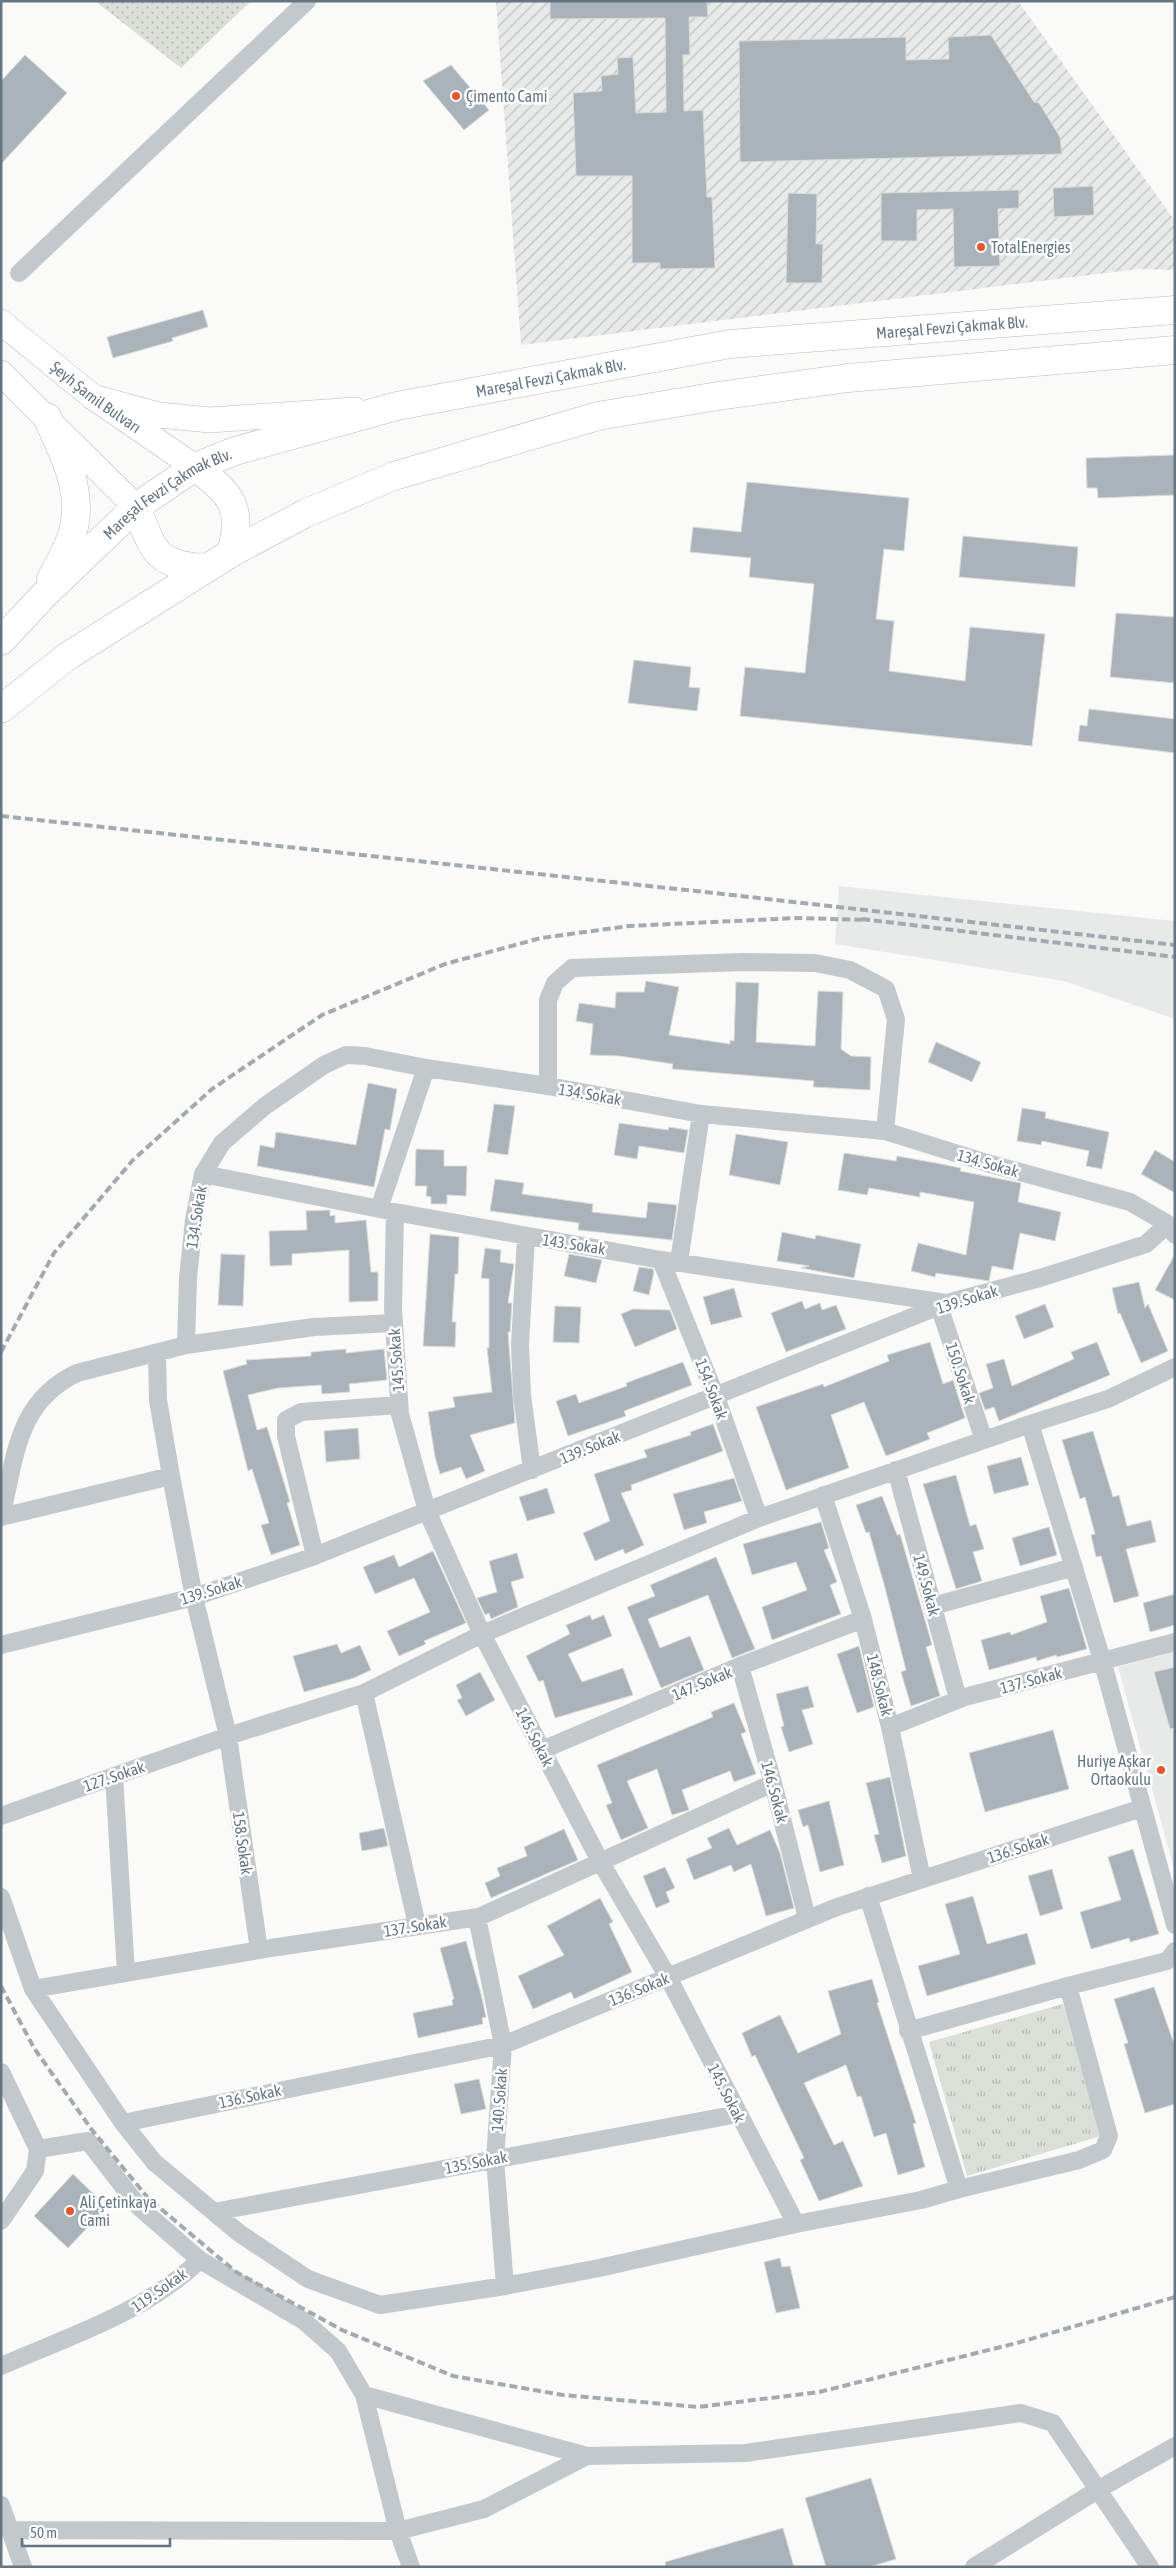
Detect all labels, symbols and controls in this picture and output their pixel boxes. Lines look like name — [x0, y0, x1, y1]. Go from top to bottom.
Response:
place label: Çimento Cami — [466, 87, 547, 106]
marker: Çimento Cami — [450, 90, 462, 102]
place label: TotalEnergies — [991, 238, 1071, 257]
marker: TotalEnergies — [975, 241, 987, 253]
street label: Mareşal Fevzi Çakmak Blv. — [875, 312, 1028, 342]
street label: Mareşal Fevzi Çakmak Blv. — [474, 355, 627, 400]
street label: Şeyh Şamil Bulvarı — [47, 357, 145, 436]
street label: Mareşal Fevzi Çakmak Blv. — [99, 444, 234, 543]
street label: 134. Sokak — [557, 1080, 623, 1108]
street label: 134. Sokak — [955, 1146, 1021, 1180]
street label: 134. Sokak — [182, 1184, 210, 1250]
street label: 143. Sokak — [541, 1230, 607, 1258]
street label: 139. Sokak — [934, 1281, 1000, 1317]
street label: 145. Sokak — [385, 1328, 407, 1392]
street label: 150. Sokak — [943, 1340, 979, 1406]
street label: 154. Sokak — [692, 1356, 732, 1422]
street label: 139. Sokak — [557, 1427, 623, 1467]
street label: 149. Sokak — [910, 1552, 944, 1618]
street label: 139. Sokak — [178, 1572, 244, 1608]
street label: 148. Sokak — [864, 1652, 896, 1718]
street label: 147. Sokak — [669, 1662, 735, 1704]
street label: 137. Sokak — [998, 1663, 1064, 1697]
street label: 145. Sokak — [513, 1705, 557, 1769]
place label: Huriye Aşkar Ortaokulu — [1077, 1752, 1151, 1788]
street label: 127. Sokak — [81, 1757, 147, 1795]
street label: 146. Sokak — [758, 1759, 792, 1825]
marker: Huriye Aşkar Ortaokulu — [1155, 1764, 1167, 1776]
street label: 158. Sokak — [230, 1810, 256, 1876]
street label: 136. Sokak — [985, 1830, 1051, 1866]
street label: 137. Sokak — [382, 1912, 448, 1940]
street label: 136. Sokak — [606, 1969, 672, 2009]
street label: 145. Sokak — [705, 2061, 749, 2125]
street label: 140. Sokak — [488, 2068, 510, 2132]
street label: 136. Sokak — [217, 2081, 283, 2111]
street label: 135. Sokak — [443, 2147, 509, 2177]
place label: Ali Çetinkaya Cami — [80, 2193, 157, 2229]
marker: Ali Çetinkaya Cami — [64, 2205, 76, 2217]
street label: 119. Sokak — [128, 2264, 190, 2316]
scale bar — [22, 2516, 170, 2548]
text: 50 m — [30, 2524, 57, 2541]

